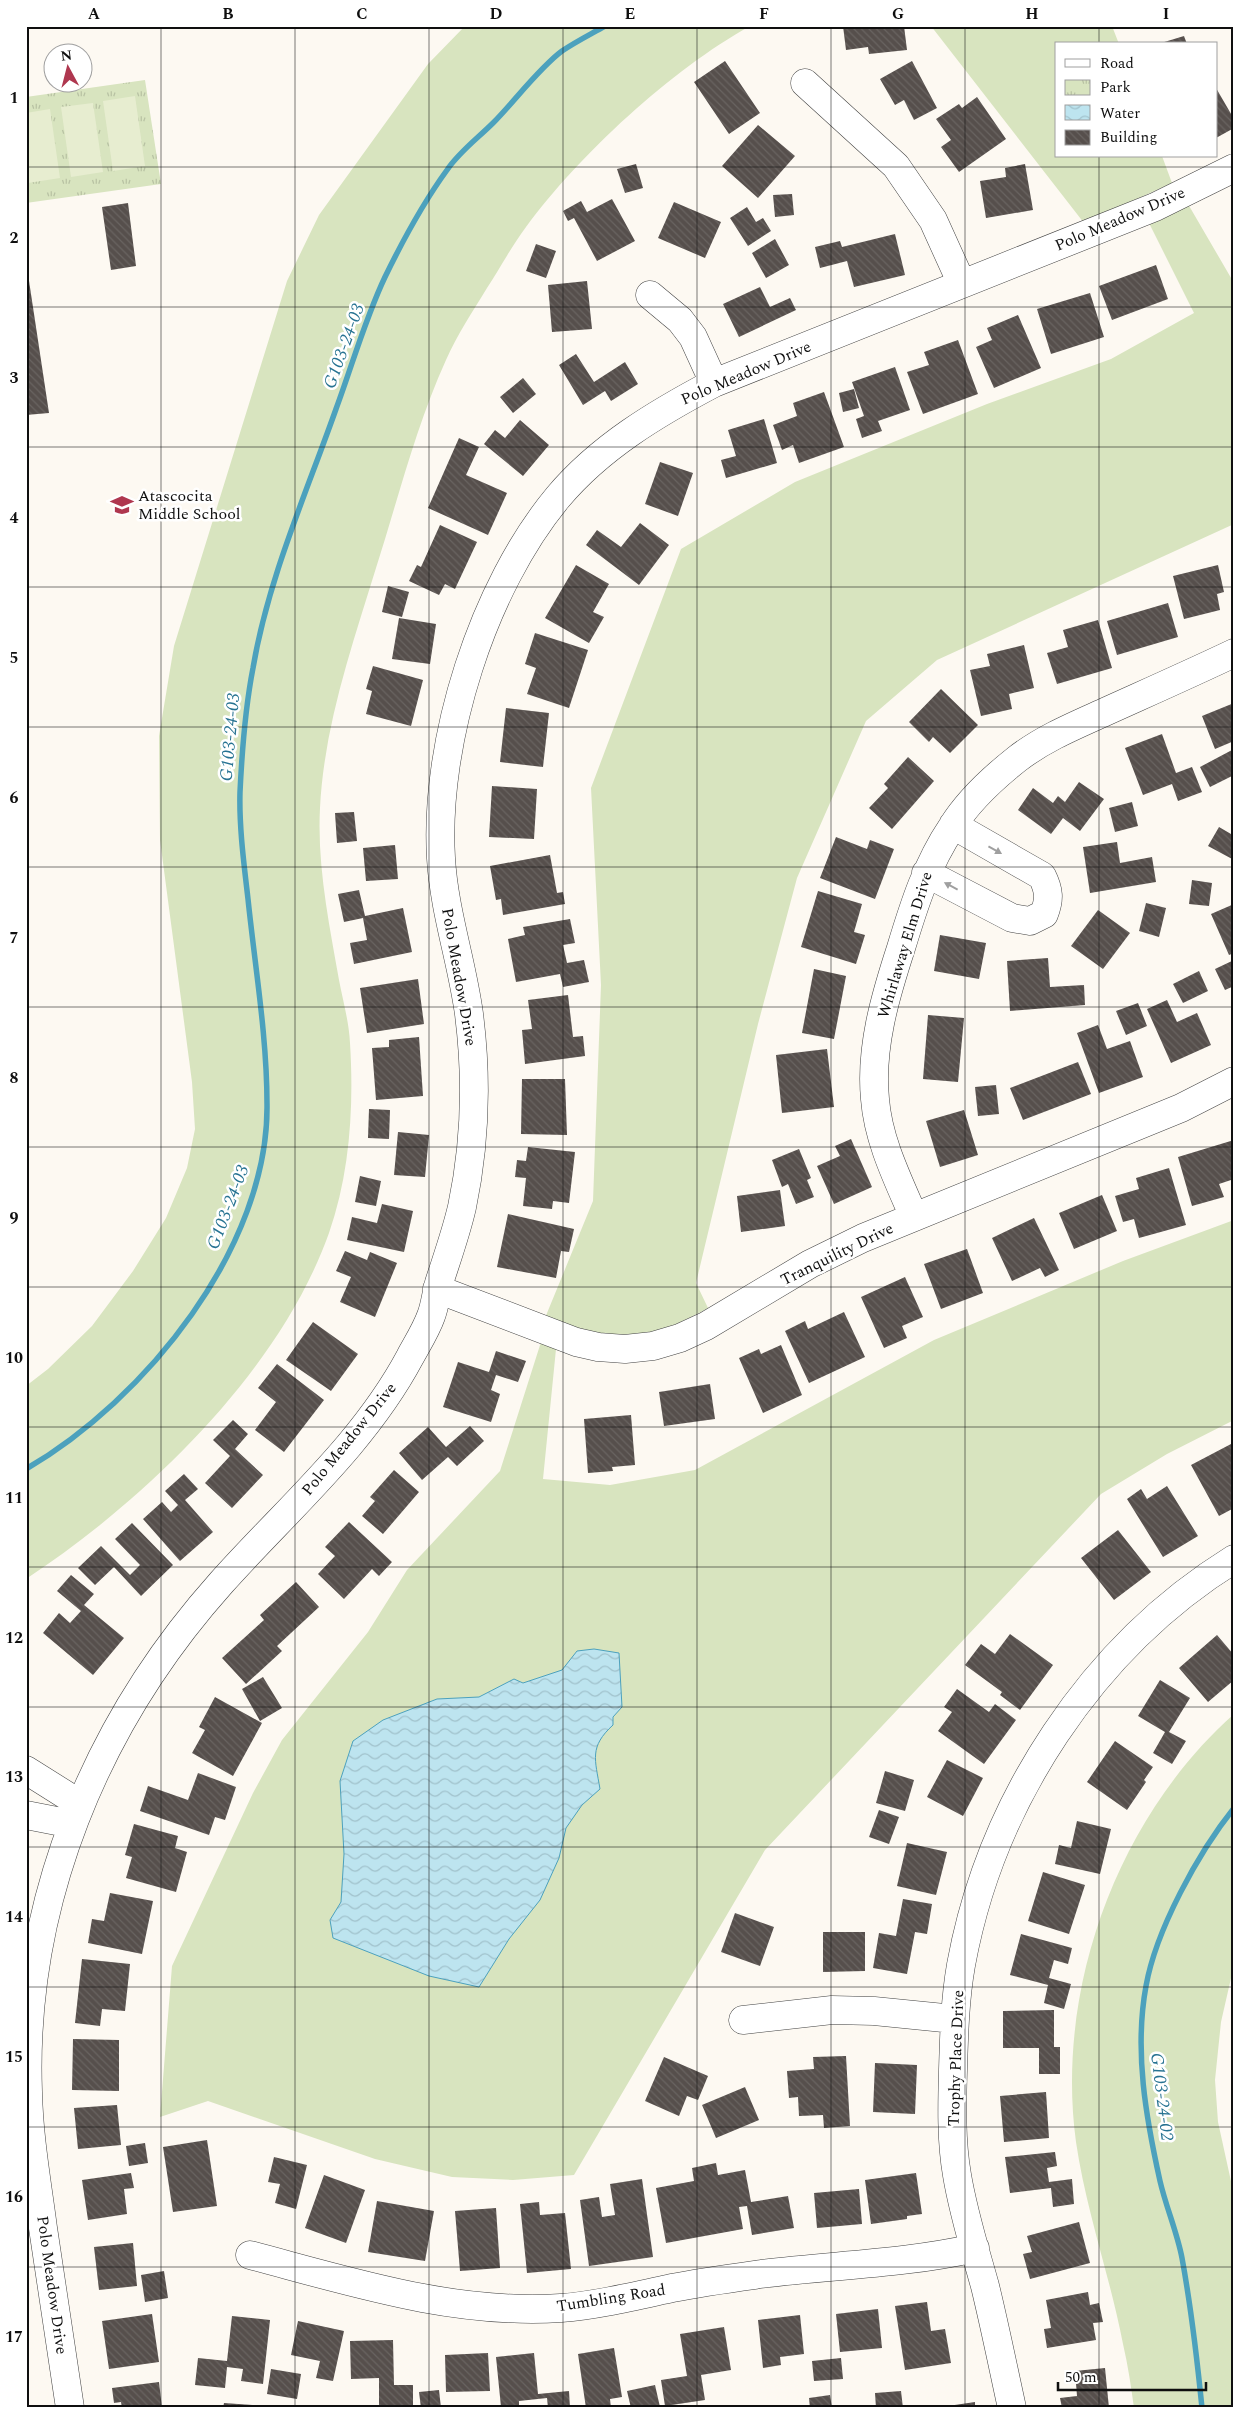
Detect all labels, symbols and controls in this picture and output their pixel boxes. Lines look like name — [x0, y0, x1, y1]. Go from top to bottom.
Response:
text: A — [88, 2, 101, 26]
text: B — [222, 2, 234, 26]
text: C — [356, 2, 368, 26]
text: D — [490, 2, 503, 26]
text: E — [625, 2, 635, 26]
text: F — [759, 2, 769, 26]
text: G — [892, 2, 904, 26]
text: H — [1025, 2, 1039, 26]
text: I — [1163, 2, 1169, 26]
north arrow — [42, 42, 92, 92]
legend — [1055, 42, 1218, 158]
text: N — [60, 44, 73, 67]
text: Road — [1100, 52, 1134, 75]
text: Park — [1100, 76, 1131, 99]
text: 1 — [10, 86, 18, 110]
text: Water — [1100, 102, 1140, 125]
text: Building — [1100, 126, 1157, 149]
street label: Polo Meadow Drive — [1051, 181, 1189, 257]
text: 2 — [10, 226, 19, 250]
water label: G103-24-03 — [316, 300, 372, 392]
street label: Polo Meadow Drive — [677, 335, 815, 411]
text: 3 — [10, 366, 19, 390]
place label: Atascocita Middle School — [138, 484, 241, 526]
school or university icon: Atascocita Middle School — [109, 492, 135, 518]
text: 4 — [10, 506, 19, 530]
text: 5 — [10, 646, 18, 670]
water label: G103-24-03 — [213, 692, 247, 782]
text: 6 — [10, 786, 19, 810]
one-way arrow — [987, 846, 1002, 854]
street label: Whirlaway Elm Drive — [871, 869, 939, 1021]
one-way arrow — [943, 882, 958, 890]
street label: Polo Meadow Drive — [435, 906, 483, 1048]
text: 7 — [10, 926, 19, 950]
text: 8 — [10, 1066, 19, 1090]
water label: G103-24-03 — [199, 1161, 257, 1253]
text: 9 — [10, 1206, 19, 1230]
street label: Tranquility Drive — [776, 1216, 898, 1292]
text: 10 — [5, 1346, 23, 1370]
street label: Polo Meadow Drive — [296, 1377, 402, 1501]
text: 11 — [5, 1486, 23, 1510]
text: 12 — [5, 1626, 23, 1650]
text: 13 — [5, 1765, 23, 1789]
text: 14 — [5, 1905, 23, 1929]
street label: Trophy Place Drive — [942, 1989, 970, 2127]
text: 15 — [5, 2045, 23, 2069]
water label: G103-24-02 — [1143, 2051, 1181, 2143]
text: 16 — [5, 2185, 23, 2209]
street label: Polo Meadow Drive — [30, 2214, 74, 2356]
street label: Tumbling Road — [555, 2278, 667, 2318]
text: 17 — [5, 2325, 23, 2349]
scale bar — [1058, 2359, 1205, 2391]
text: 50 m — [1065, 2366, 1097, 2389]

